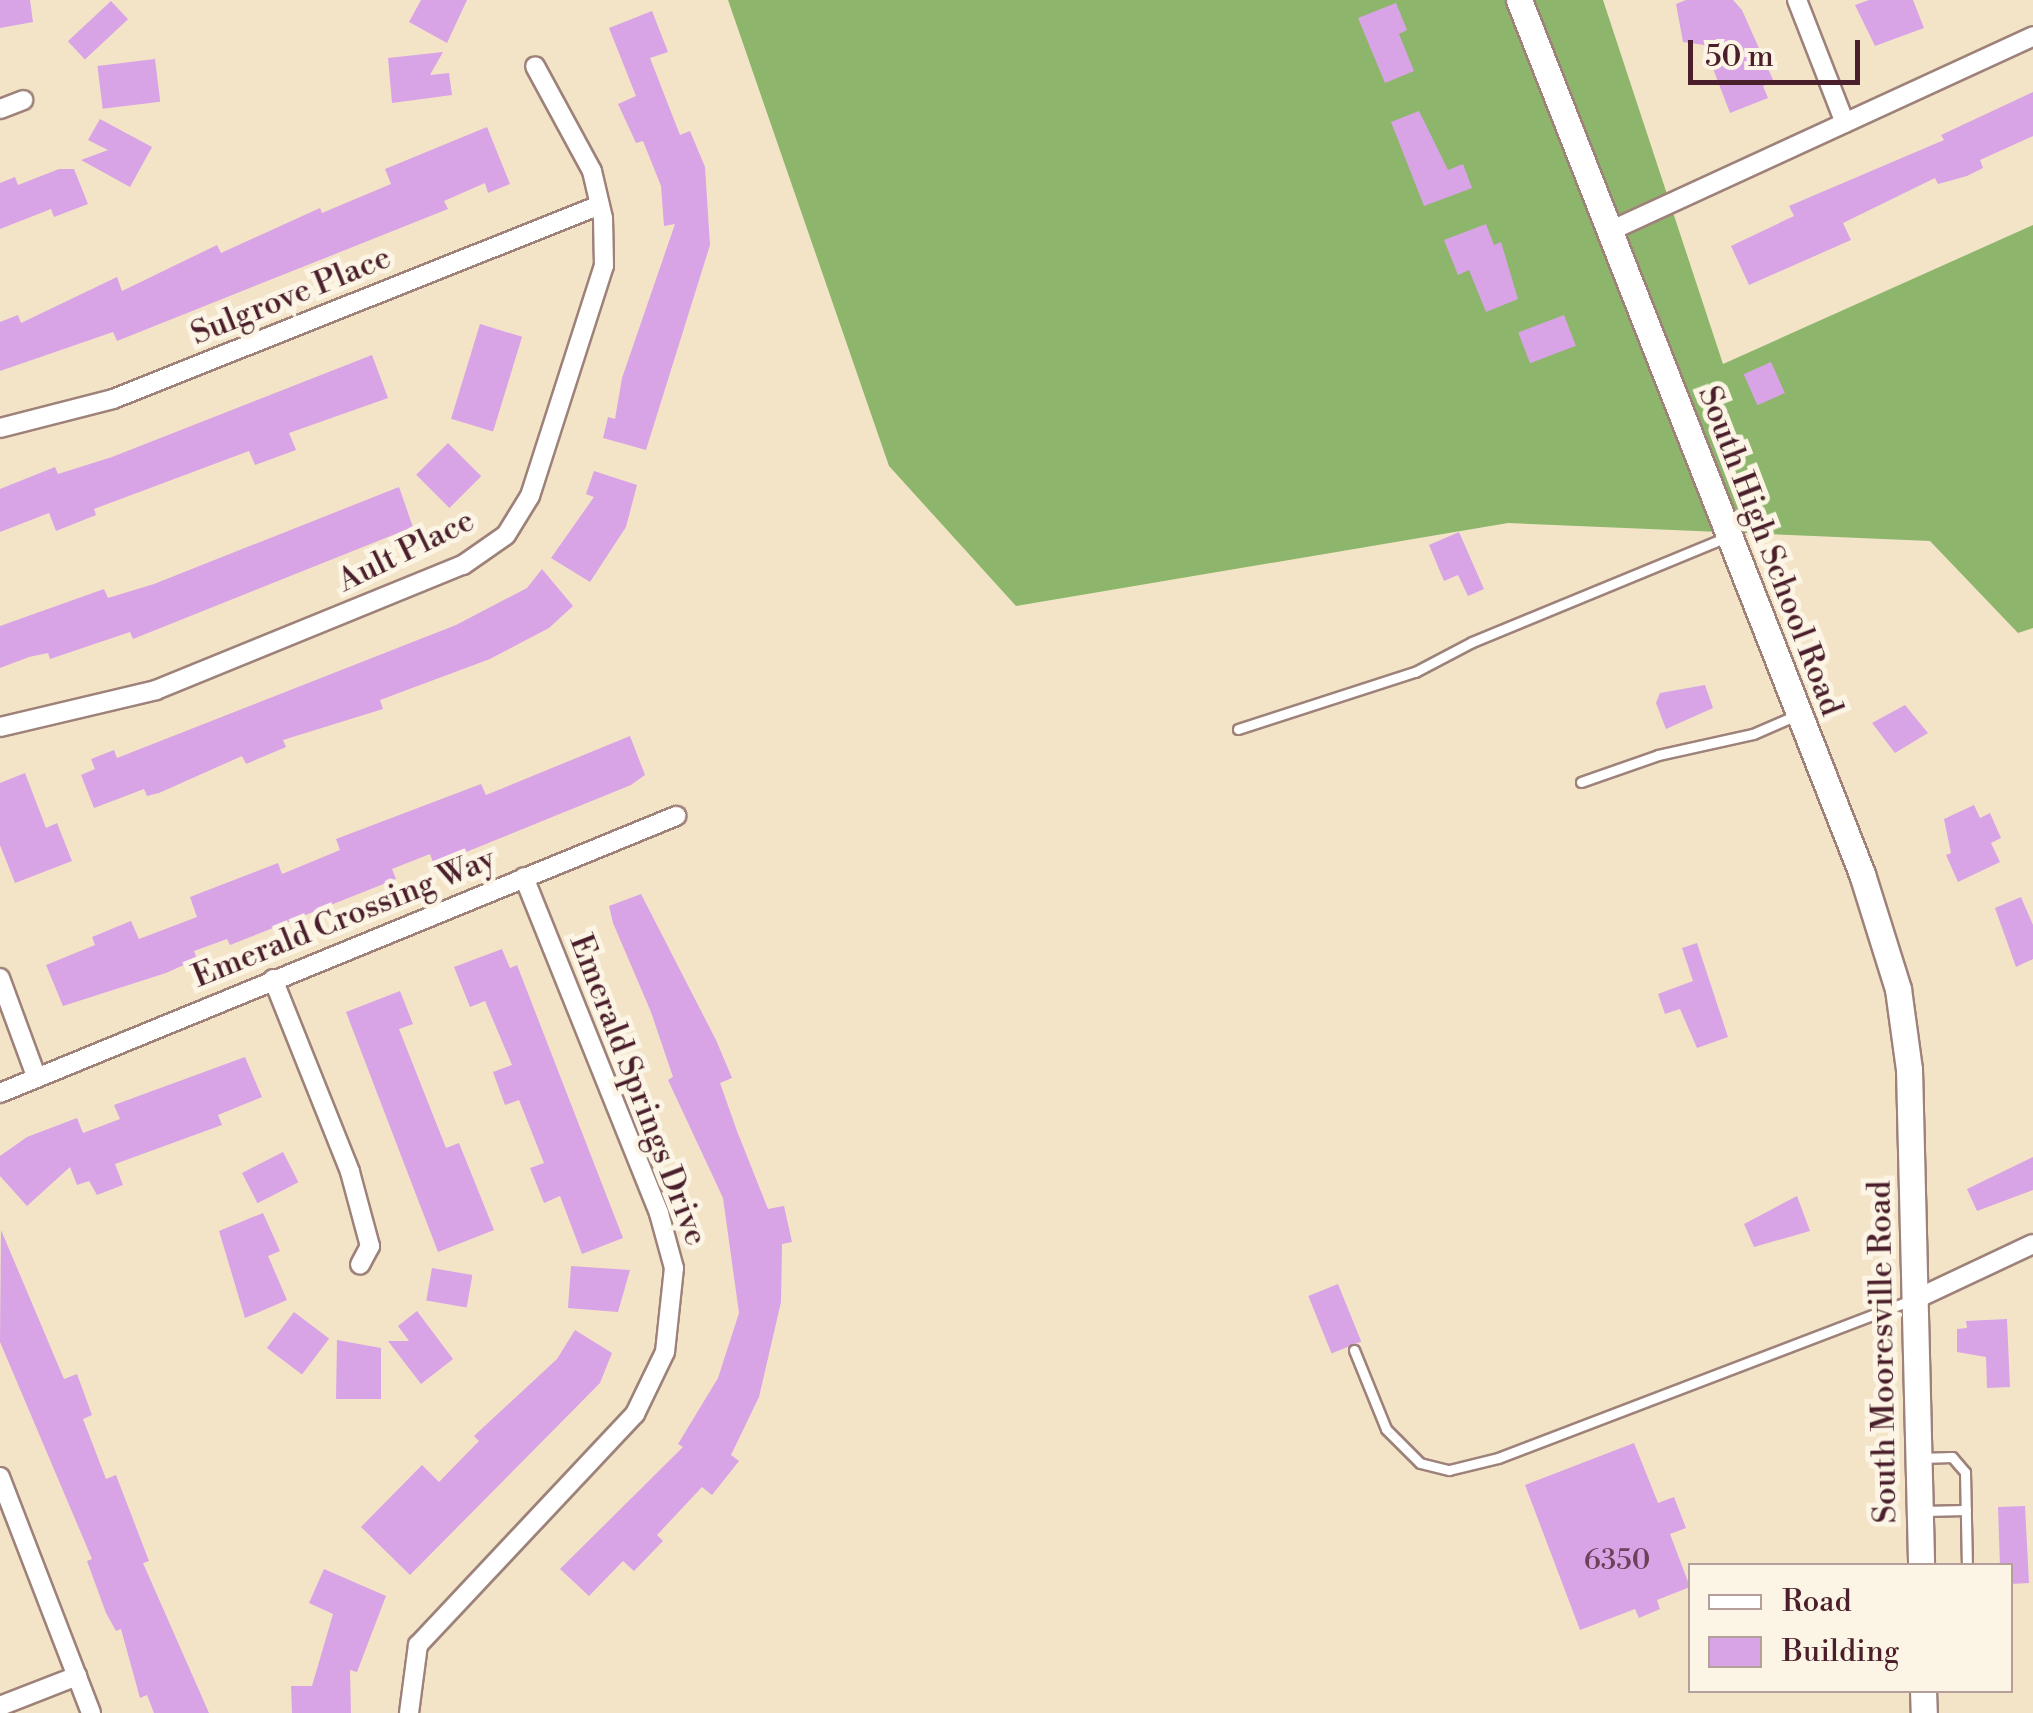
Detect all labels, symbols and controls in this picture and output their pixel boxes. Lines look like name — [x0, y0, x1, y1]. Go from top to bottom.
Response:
scale bar — [1693, 20, 1866, 82]
text: 50 m — [1705, 38, 1774, 76]
street label: Sulgrove Place — [185, 238, 397, 354]
street label: South High School Road — [1689, 381, 1851, 721]
street label: Ault Place — [331, 501, 481, 601]
street label: Emerald Crossing Way — [187, 840, 501, 996]
street label: Emerald Springs Drive — [561, 929, 715, 1251]
street label: South Mooresville Road — [1861, 1180, 1905, 1524]
house number: 6350 — [1584, 1544, 1650, 1578]
legend — [1688, 1563, 2013, 1693]
text: Road — [1782, 1583, 1852, 1621]
text: Building — [1782, 1633, 1899, 1671]

